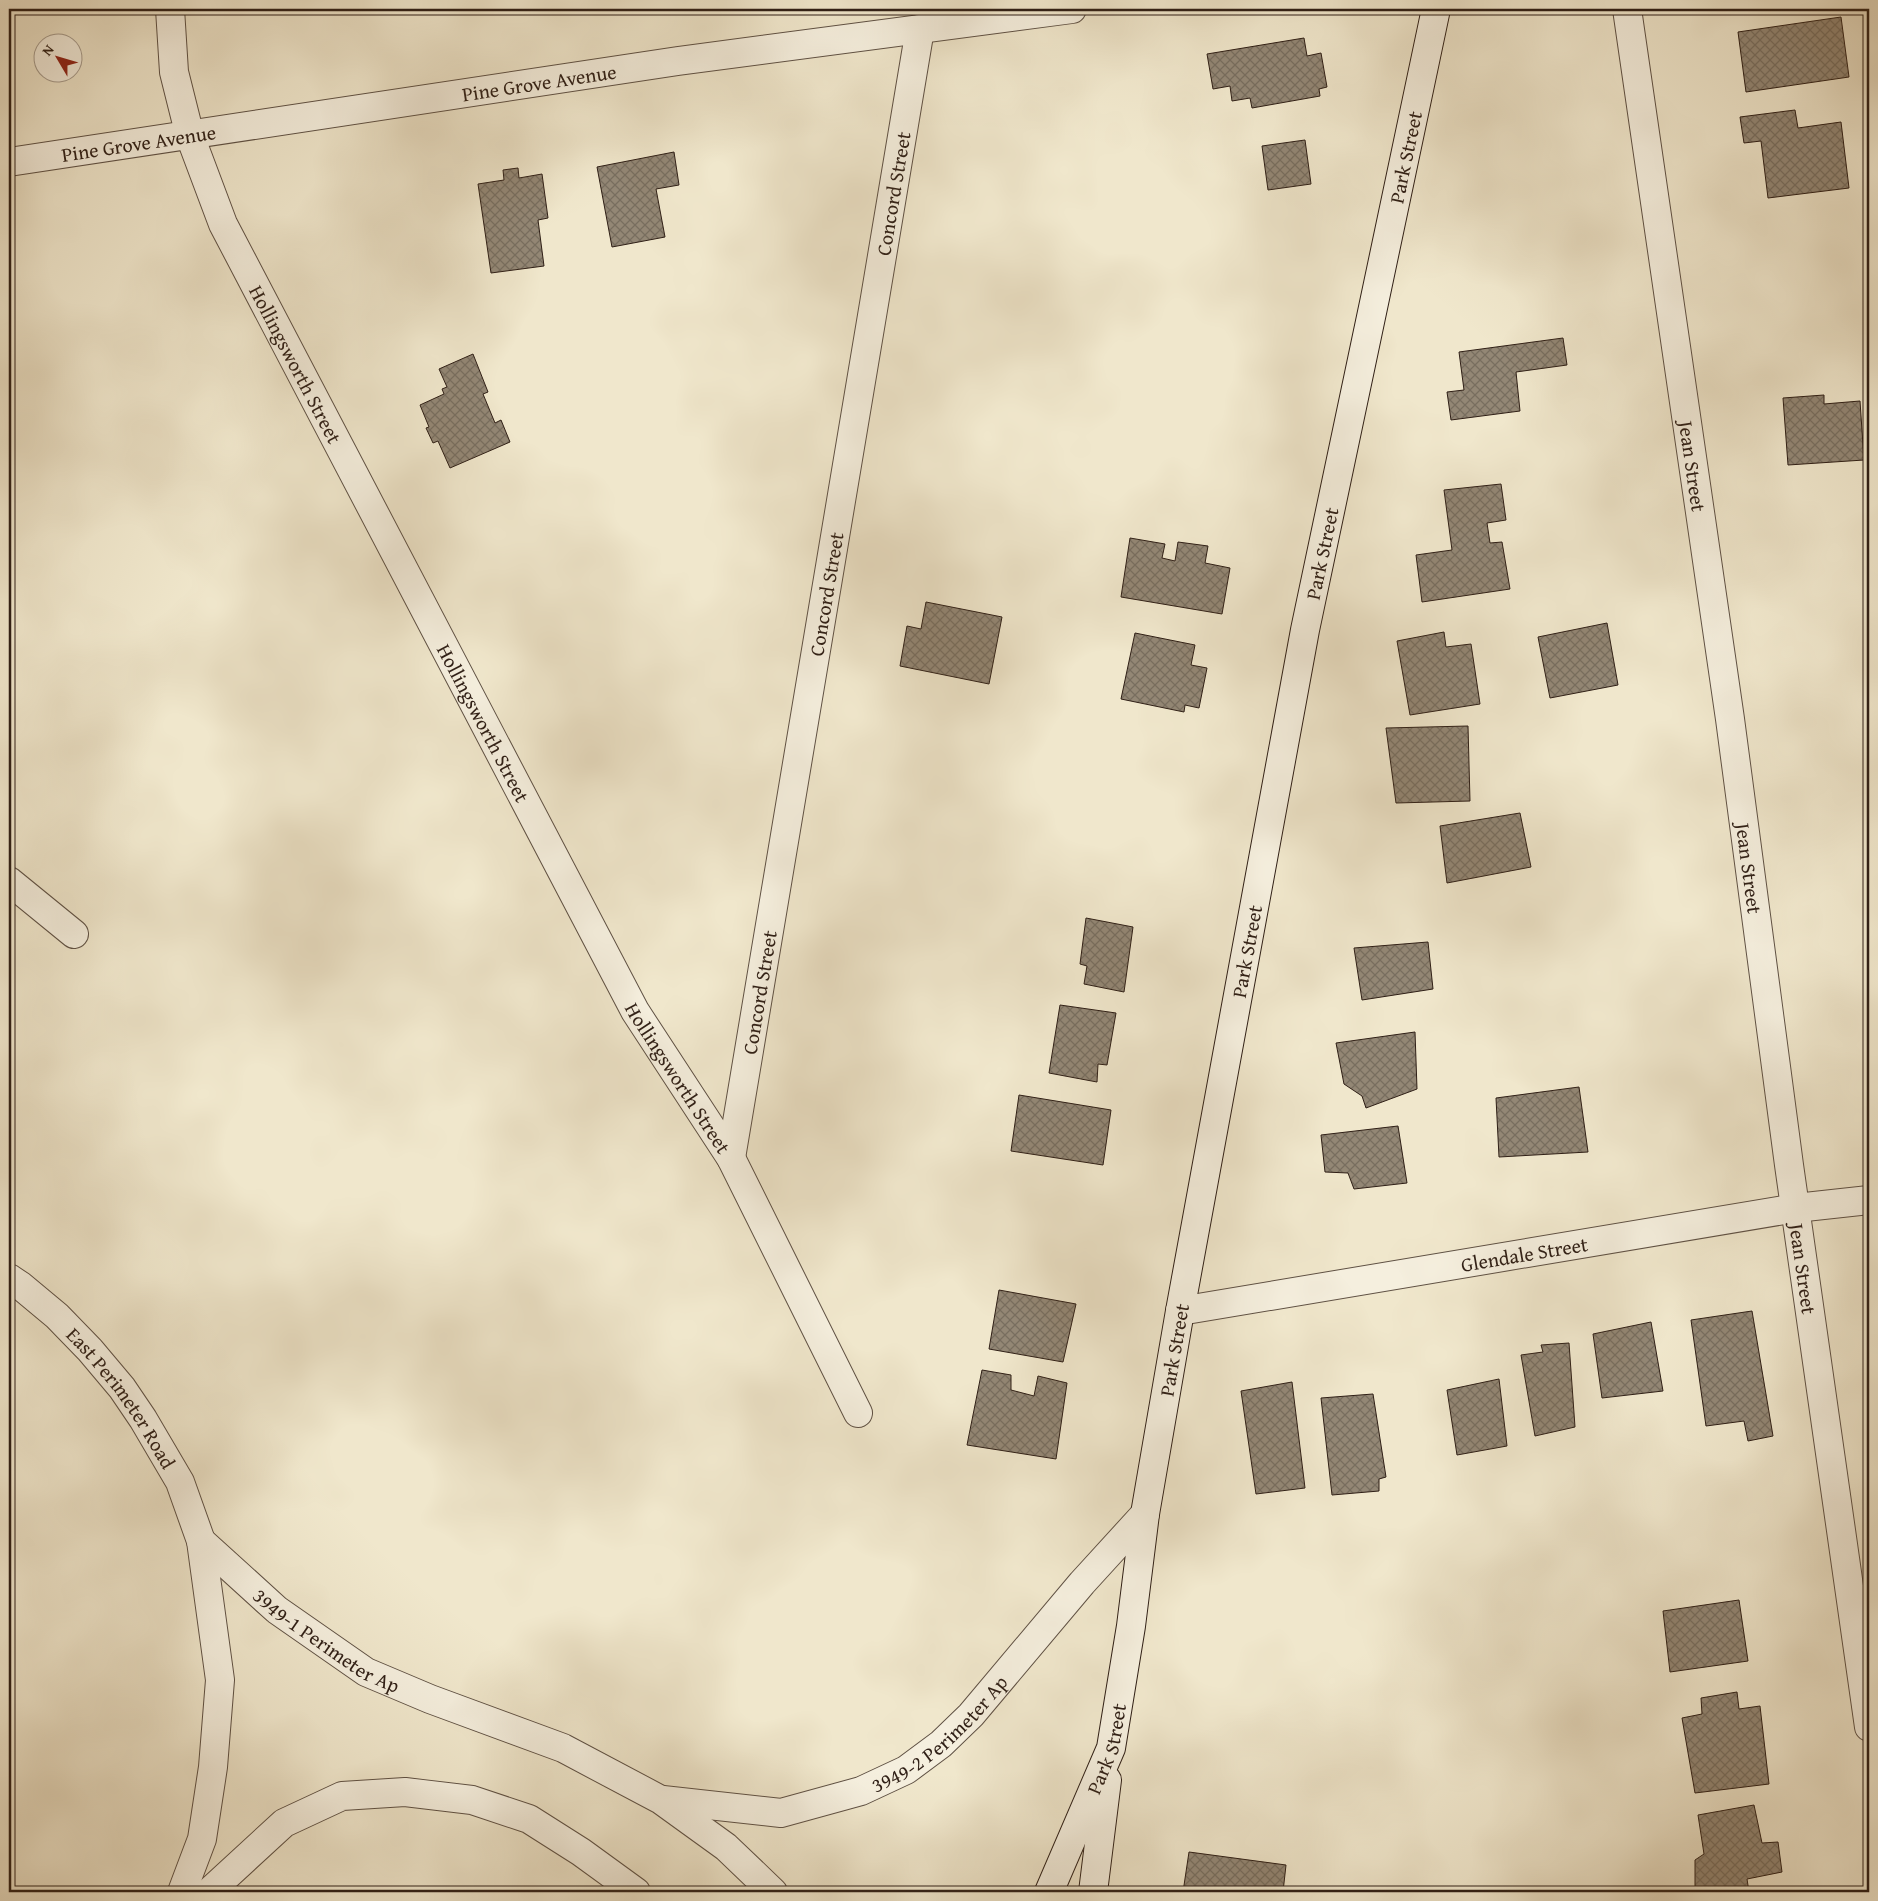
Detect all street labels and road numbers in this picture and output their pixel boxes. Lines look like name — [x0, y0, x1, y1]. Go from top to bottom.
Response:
street label: Pine Grove Avenue — [460, 56, 618, 108]
street label: Park Street — [1381, 108, 1429, 206]
street label: Pine Grove Avenue — [59, 116, 218, 168]
street label: Concord Street — [868, 129, 917, 258]
street label: Hollingsworth Street — [243, 280, 350, 448]
street label: Jean Street — [1672, 416, 1714, 514]
street label: Park Street — [1297, 505, 1345, 602]
street label: Concord Street — [801, 530, 850, 658]
street label: Hollingsworth Street — [431, 638, 538, 807]
street label: Jean Street — [1729, 818, 1770, 915]
street label: Park Street — [1223, 903, 1269, 1000]
street label: Concord Street — [734, 928, 783, 1056]
street label: Hollingsworth Street — [618, 997, 739, 1159]
street label: Jean Street — [1783, 1218, 1825, 1316]
street label: Glendale Street — [1459, 1229, 1590, 1278]
street label: Park Street — [1151, 1301, 1196, 1398]
street label: East Perimeter Road — [60, 1320, 184, 1474]
street label: 3949-1 Perimeter Ap — [247, 1581, 405, 1699]
street label: 3949-2 Perimeter Ap — [866, 1668, 1014, 1799]
street label: Park Street — [1078, 1701, 1133, 1798]

